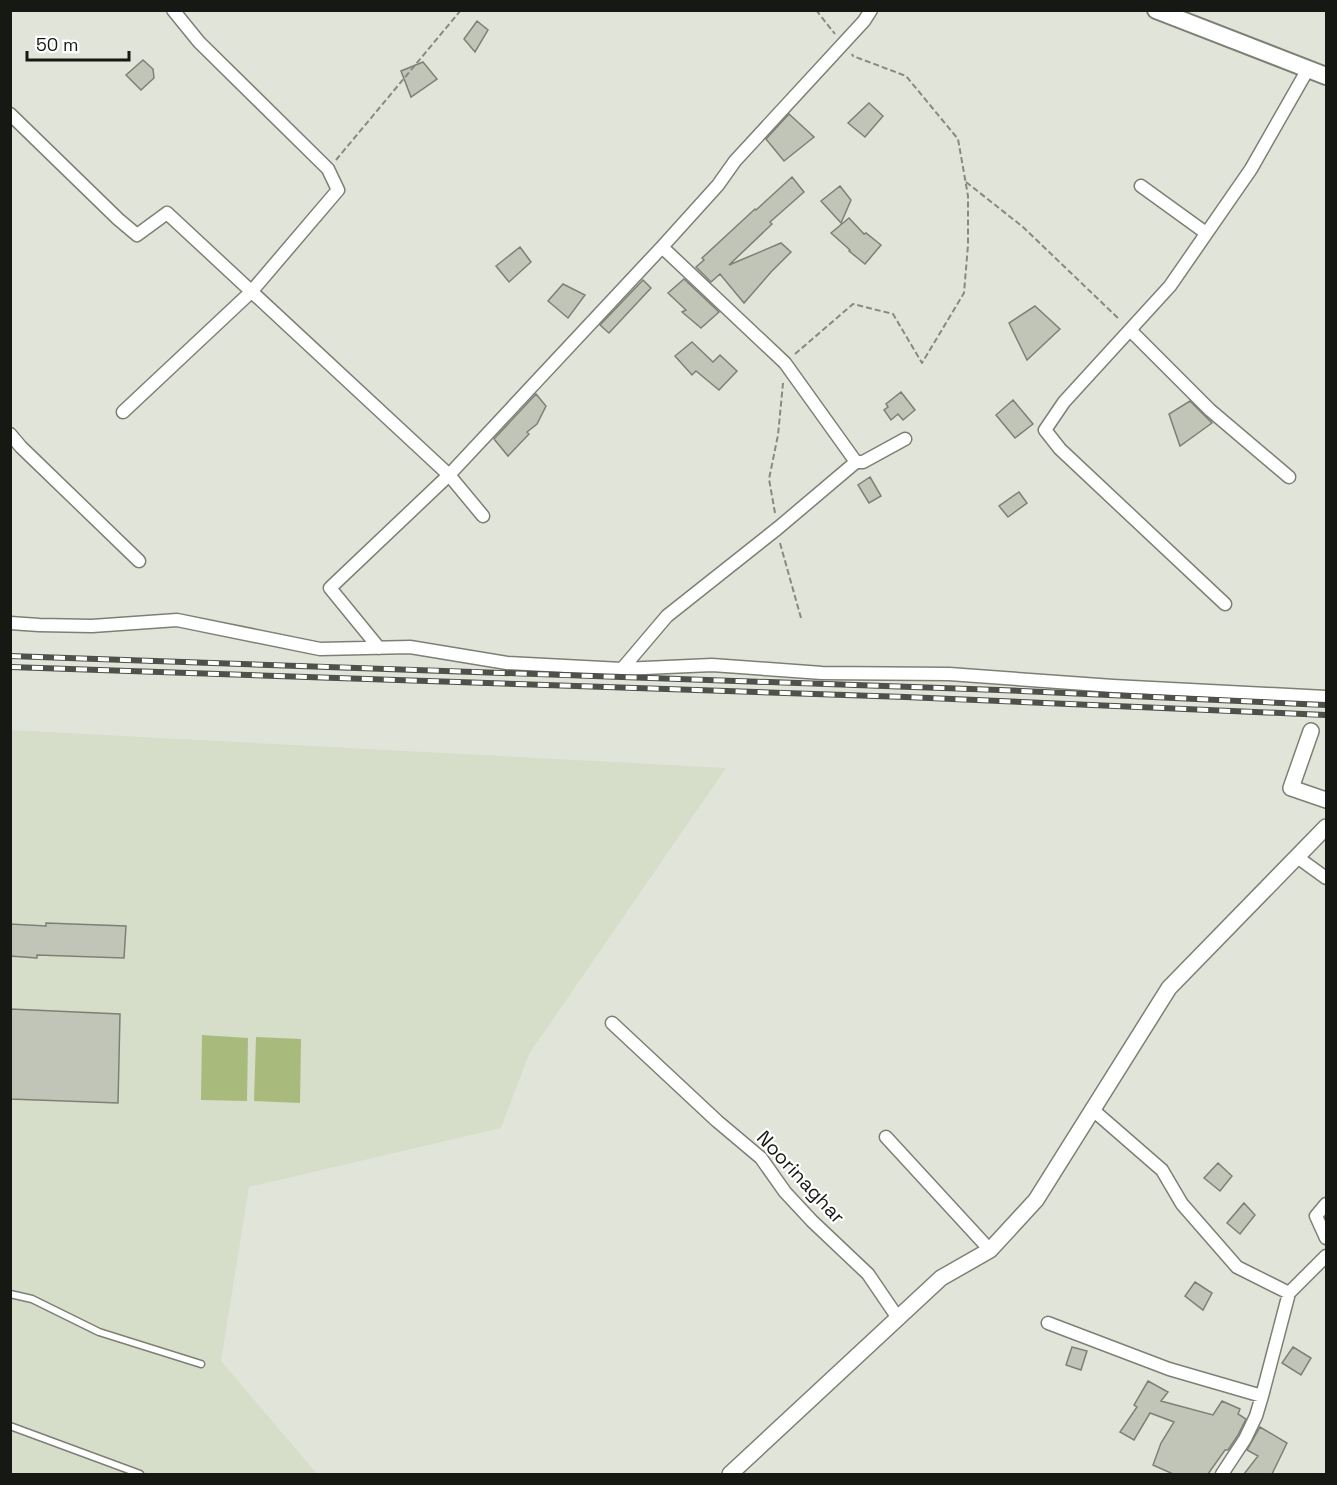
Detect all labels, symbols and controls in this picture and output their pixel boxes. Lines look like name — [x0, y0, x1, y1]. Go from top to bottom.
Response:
scale bar — [27, 24, 129, 62]
text: 50 m — [36, 33, 78, 56]
street label: Noorinaghar — [751, 1125, 851, 1229]

